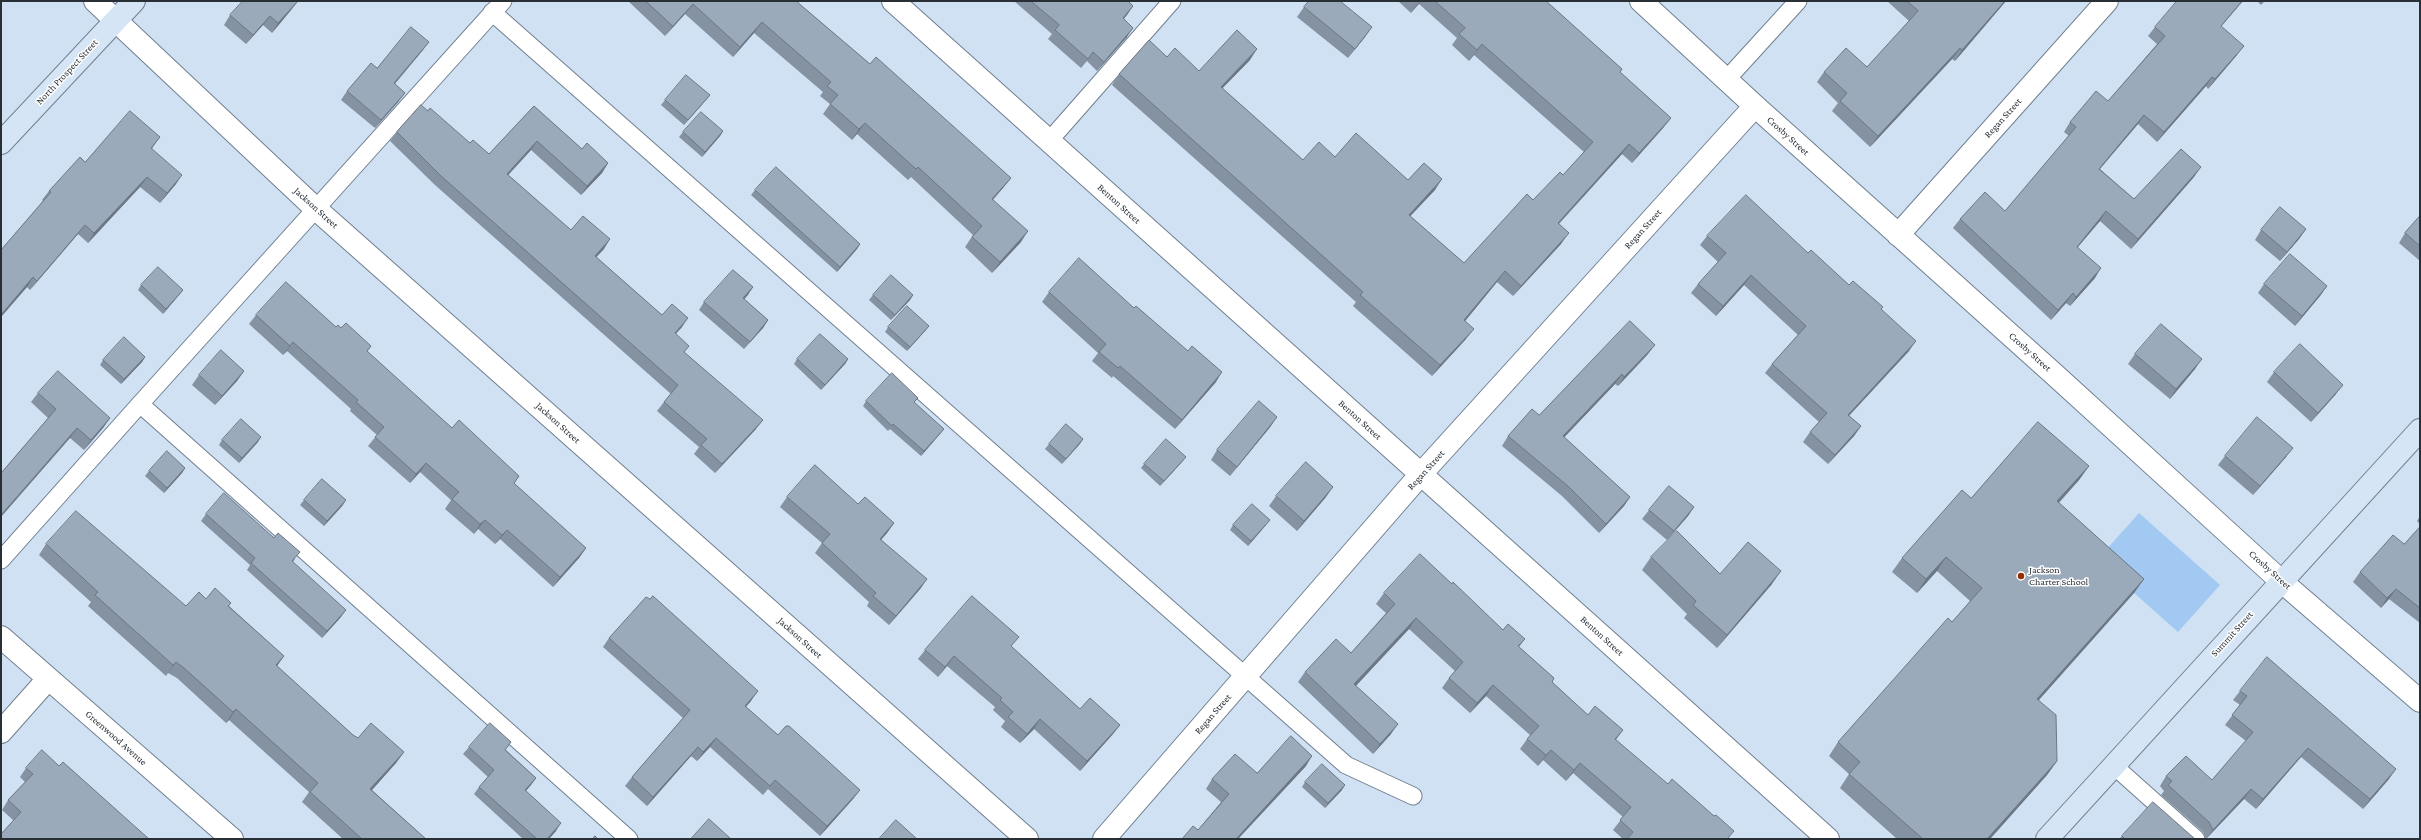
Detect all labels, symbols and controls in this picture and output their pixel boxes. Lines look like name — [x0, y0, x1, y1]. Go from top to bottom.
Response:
street label: North Prospect Street — [34, 37, 100, 107]
street label: Regan Street — [1982, 95, 2024, 141]
street label: Crosby Street — [1764, 114, 1812, 158]
street label: Benton Street — [1095, 181, 1143, 227]
street label: Jackson Street — [291, 185, 341, 231]
street label: Regan Street — [1622, 206, 1664, 252]
street label: Crosby Street — [2006, 330, 2054, 374]
street label: Benton Street — [1336, 397, 1384, 443]
street label: Jackson Street — [533, 400, 583, 446]
street label: Regan Street — [1405, 447, 1447, 493]
street label: Crosby Street — [2246, 548, 2294, 592]
place label: Jackson Charter School — [2029, 564, 2088, 588]
marker: Jackson Charter School — [2016, 571, 2026, 581]
street label: Summit Street — [2208, 609, 2256, 659]
street label: Benton Street — [1578, 613, 1626, 659]
street label: Jackson Street — [775, 615, 825, 661]
street label: Regan Street — [1192, 691, 1234, 737]
street label: Greenwood Avenue — [83, 708, 149, 768]

